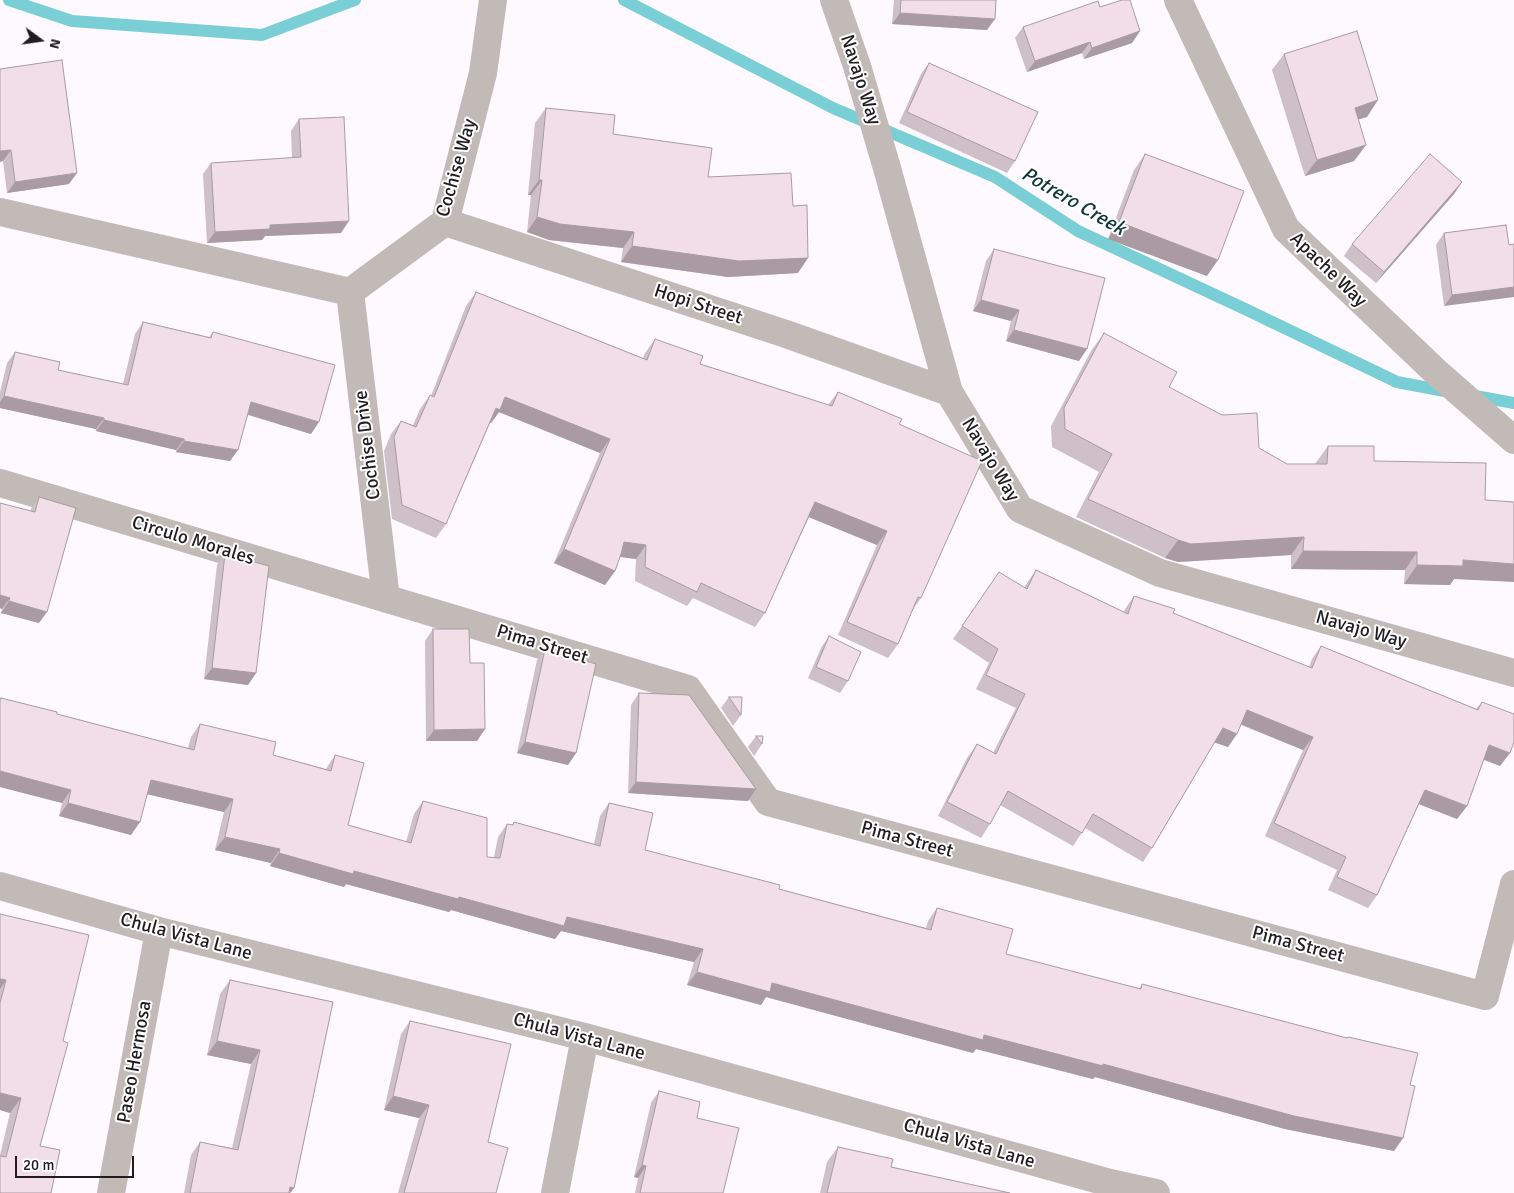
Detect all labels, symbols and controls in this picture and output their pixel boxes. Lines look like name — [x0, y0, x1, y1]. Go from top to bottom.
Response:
north arrow — [15, 15, 65, 65]
street label: Navajo Way — [835, 32, 885, 128]
text: N — [46, 37, 64, 51]
street label: Cochise Way — [432, 116, 482, 220]
water label: Potrero Creek — [1017, 163, 1129, 241]
street label: Apache Way — [1285, 228, 1371, 312]
street label: Hopi Street — [651, 280, 745, 330]
street label: Cochise Drive — [350, 389, 386, 501]
street label: Navajo Way — [956, 414, 1024, 506]
street label: Circulo Morales — [129, 512, 257, 570]
street label: Navajo Way — [1313, 606, 1409, 654]
street label: Pima Street — [494, 620, 590, 670]
street label: Pima Street — [858, 817, 956, 863]
street label: Chula Vista Lane — [118, 908, 254, 966]
street label: Pima Street — [1249, 922, 1347, 968]
street label: Paseo Hermosa — [113, 999, 157, 1125]
street label: Chula Vista Lane — [511, 1008, 647, 1066]
street label: Chula Vista Lane — [901, 1114, 1037, 1174]
scale bar — [18, 1146, 136, 1178]
text: 20 m — [23, 1156, 54, 1174]

